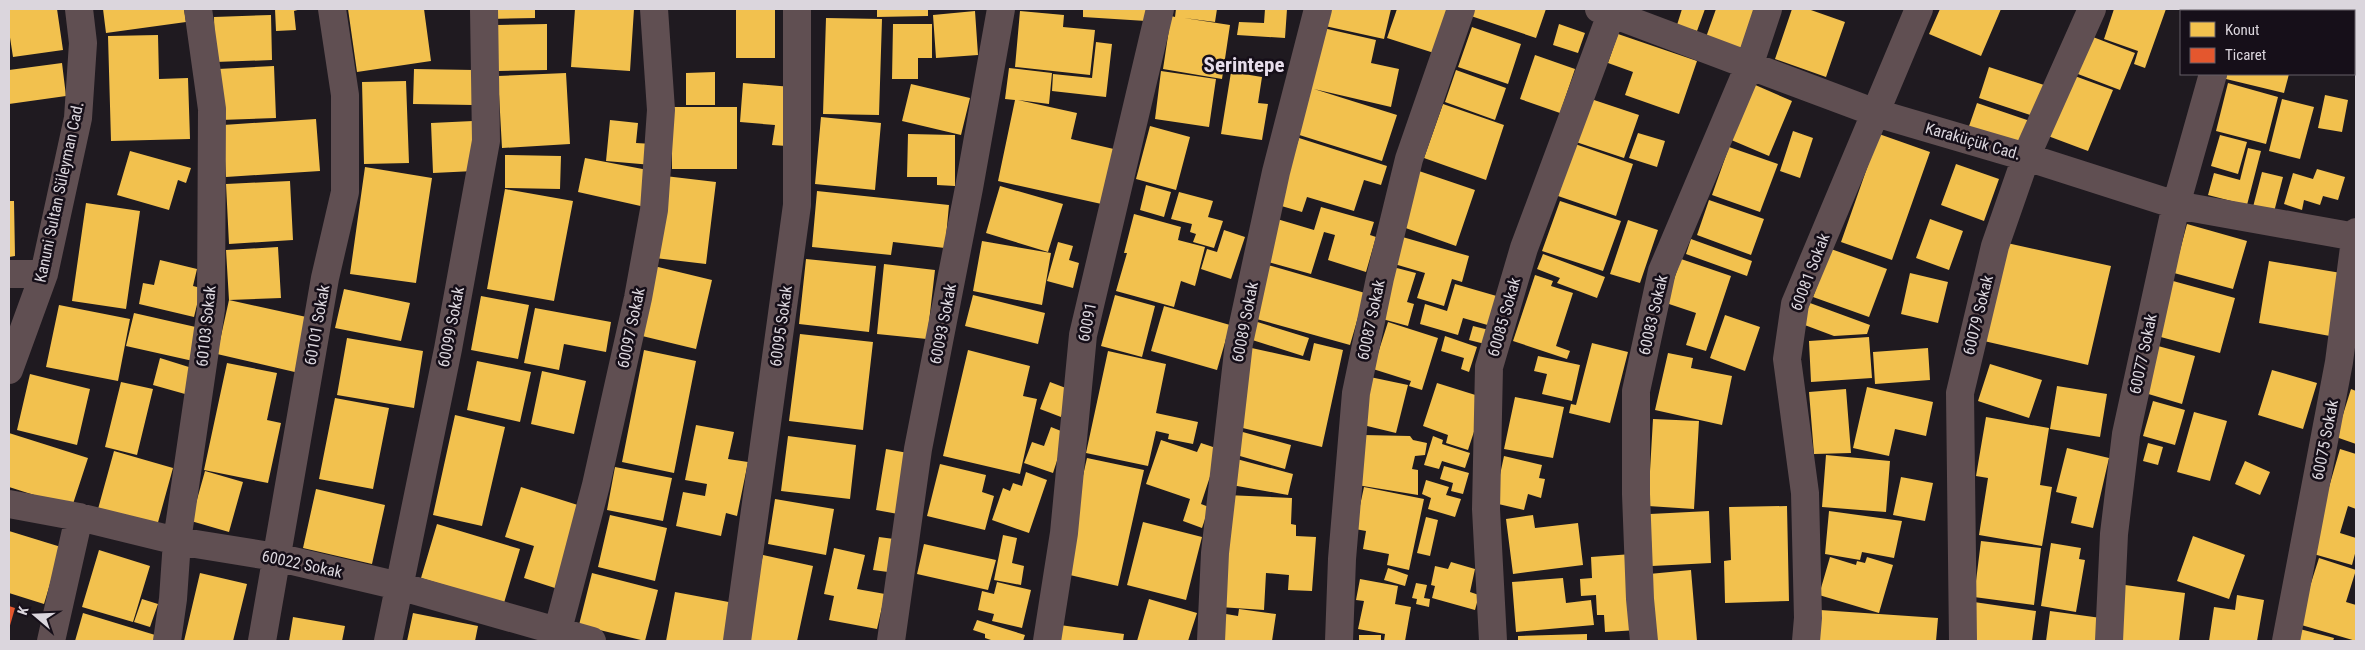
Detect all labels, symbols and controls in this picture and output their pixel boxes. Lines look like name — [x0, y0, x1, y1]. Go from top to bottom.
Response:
legend — [2180, 10, 2355, 75]
text: Konut — [2225, 21, 2259, 39]
text: Ticaret — [2225, 46, 2266, 64]
district label: Serintepe — [1204, 53, 1284, 77]
street label: Kanuni Sultan Süleyman Cad. — [31, 100, 87, 284]
street label: Karaküçük Cad. — [1923, 118, 2023, 164]
street label: 60081 Sokak — [1787, 230, 1834, 313]
street label: 60083 Sokak — [1635, 272, 1672, 357]
street label: 60079 Sokak — [1959, 272, 1997, 357]
street label: 60085 Sokak — [1484, 274, 1525, 359]
street label: 60087 Sokak — [1353, 277, 1389, 362]
street label: 60089 Sokak — [1228, 279, 1262, 364]
street label: 60093 Sokak — [926, 281, 960, 366]
street label: 60101 Sokak — [301, 282, 334, 367]
street label: 60103 Sokak — [192, 284, 220, 368]
street label: 60099 Sokak — [434, 284, 468, 369]
street label: 60095 Sokak — [766, 284, 796, 368]
street label: 60097 Sokak — [613, 285, 649, 370]
street label: 60091 — [1074, 301, 1100, 343]
street label: 60077 Sokak — [2125, 311, 2161, 396]
street label: 60075 Sokak — [2308, 397, 2342, 482]
street label: 60022 Sokak — [260, 546, 345, 582]
north arrow — [10, 590, 60, 640]
text: K — [14, 604, 32, 617]

